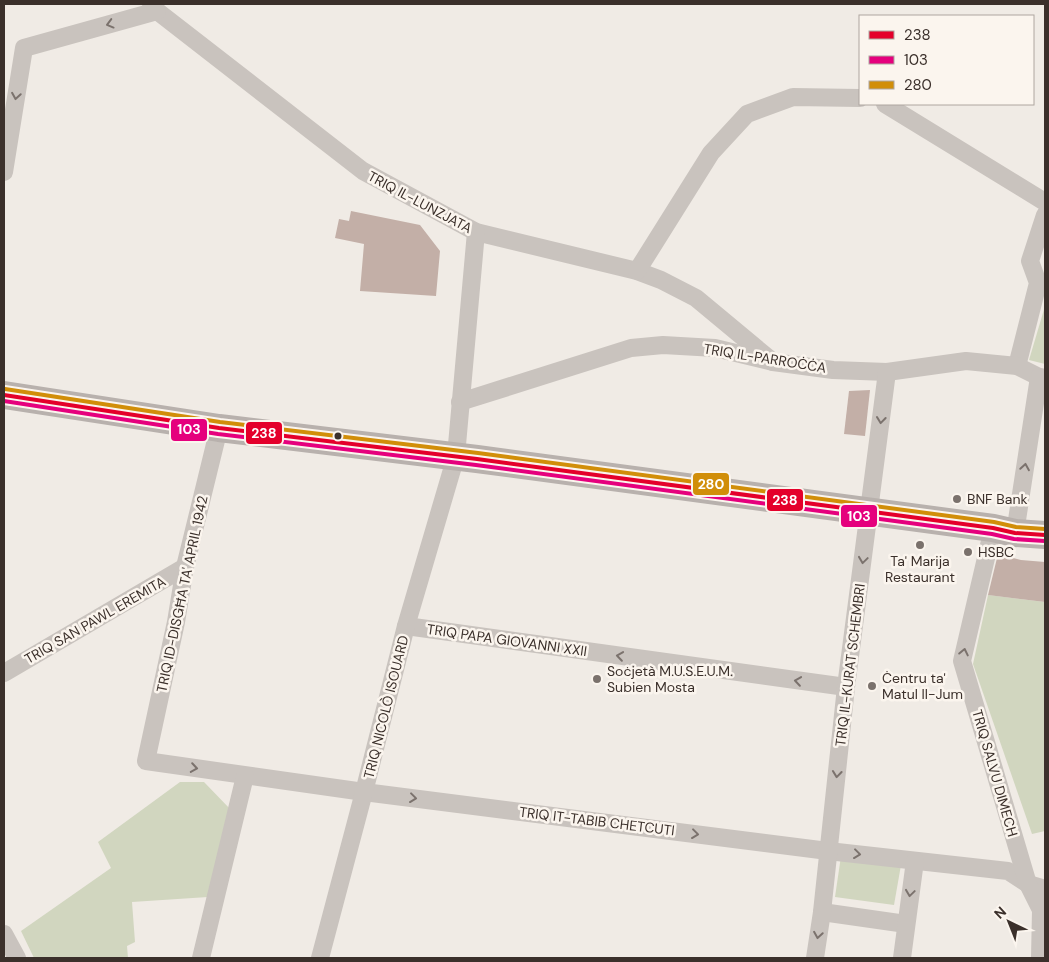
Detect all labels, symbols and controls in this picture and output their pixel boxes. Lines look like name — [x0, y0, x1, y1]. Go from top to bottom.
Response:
legend — [859, 15, 1034, 105]
one-way arrow — [106, 18, 115, 29]
text: 238 — [904, 25, 931, 45]
text: 103 — [904, 50, 928, 70]
text: 280 — [904, 75, 932, 95]
one-way arrow — [12, 92, 22, 100]
street label: TRIQ IL-LUNZJATA — [365, 167, 475, 237]
street label: TRIQ IL-PARROĊĊA — [702, 339, 828, 377]
one-way arrow — [876, 416, 887, 424]
line badge: 103 — [170, 418, 208, 442]
text: 103 — [177, 420, 201, 438]
line badge: 238 — [245, 421, 283, 445]
text: 238 — [251, 424, 277, 442]
unlabelled marker — [333, 431, 343, 441]
one-way arrow — [1019, 463, 1030, 471]
line badge: 280 — [692, 472, 730, 496]
text: 280 — [698, 475, 724, 493]
line badge: 238 — [766, 488, 804, 512]
place label: BNF Bank — [967, 490, 1027, 508]
text: 238 — [772, 491, 798, 509]
marker: BNF Bank — [951, 493, 963, 505]
street label: TRIQ ID-DISGĦA TA' APRIL 1942 — [152, 494, 212, 694]
line badge: 103 — [840, 504, 878, 528]
text: 103 — [847, 507, 871, 525]
marker: Ta' Marija Restaurant — [914, 539, 926, 551]
place label: HSBC — [978, 543, 1014, 561]
marker: HSBC — [962, 546, 974, 558]
place label: Ta' Marija Restaurant — [885, 552, 955, 586]
one-way arrow — [858, 557, 869, 565]
street label: TRIQ SAN PAWL EREMITA — [21, 572, 169, 668]
street label: TRIQ IL-KURAT SCHEMBRI — [831, 582, 869, 748]
street label: TRIQ PAPA GIOVANNI XXII — [426, 620, 588, 660]
street label: TRIQ NICOLÒ ISOUARD — [359, 633, 413, 781]
one-way arrow — [958, 648, 969, 657]
one-way arrow — [615, 651, 623, 662]
place label: Soċjetà M.U.S.E.U.M. Subien Mosta — [607, 662, 733, 696]
place label: Ċentru ta' Matul Il-Jum — [882, 669, 963, 703]
marker: Soċjetà M.U.S.E.U.M. Subien Mosta — [591, 673, 603, 685]
one-way arrow — [793, 676, 802, 686]
marker: Ċentru ta' Matul Il-Jum — [866, 680, 878, 692]
street label: TRIQ SALVU DIMECH — [968, 707, 1022, 839]
one-way arrow — [190, 763, 199, 773]
one-way arrow — [832, 770, 843, 778]
one-way arrow — [409, 792, 417, 803]
street label: TRIQ IT-TABIB CHETCUTI — [518, 803, 676, 839]
one-way arrow — [692, 828, 700, 839]
one-way arrow — [853, 848, 861, 859]
one-way arrow — [906, 888, 916, 897]
north arrow — [984, 897, 1034, 947]
text: N — [990, 902, 1010, 923]
one-way arrow — [813, 932, 824, 940]

